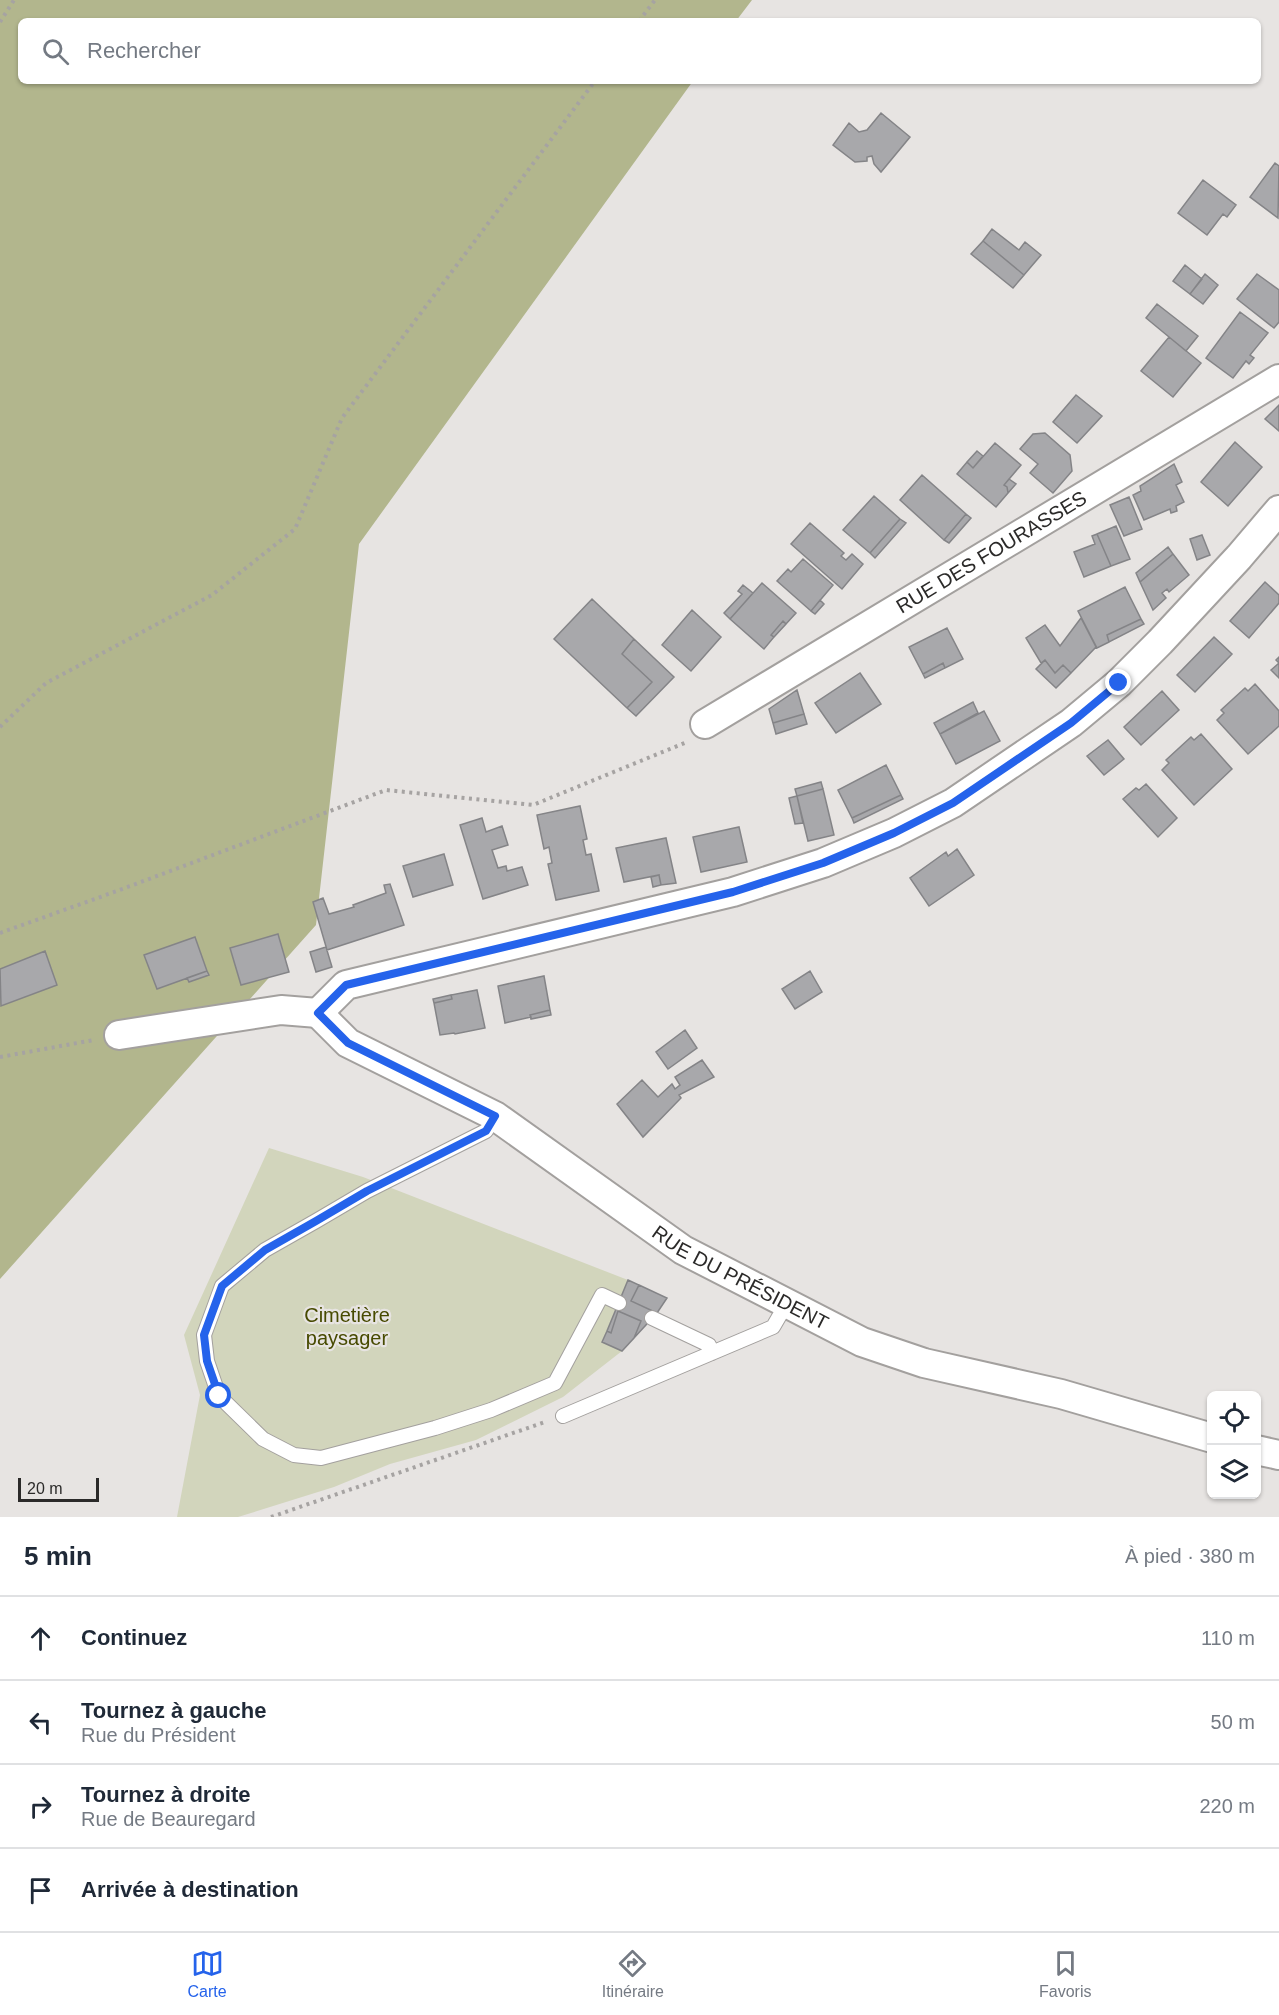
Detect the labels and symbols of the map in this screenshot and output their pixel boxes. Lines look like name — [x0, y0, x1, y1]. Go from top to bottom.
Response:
street label: RUE DES FOURASSES — [892, 486, 1090, 617]
route end — [1105, 669, 1131, 695]
street label: RUE DU PRÉSIDENT — [648, 1221, 832, 1334]
park label: Cimetière paysager — [304, 1304, 390, 1349]
route start — [205, 1382, 231, 1408]
scale bar — [18, 1475, 99, 1502]

